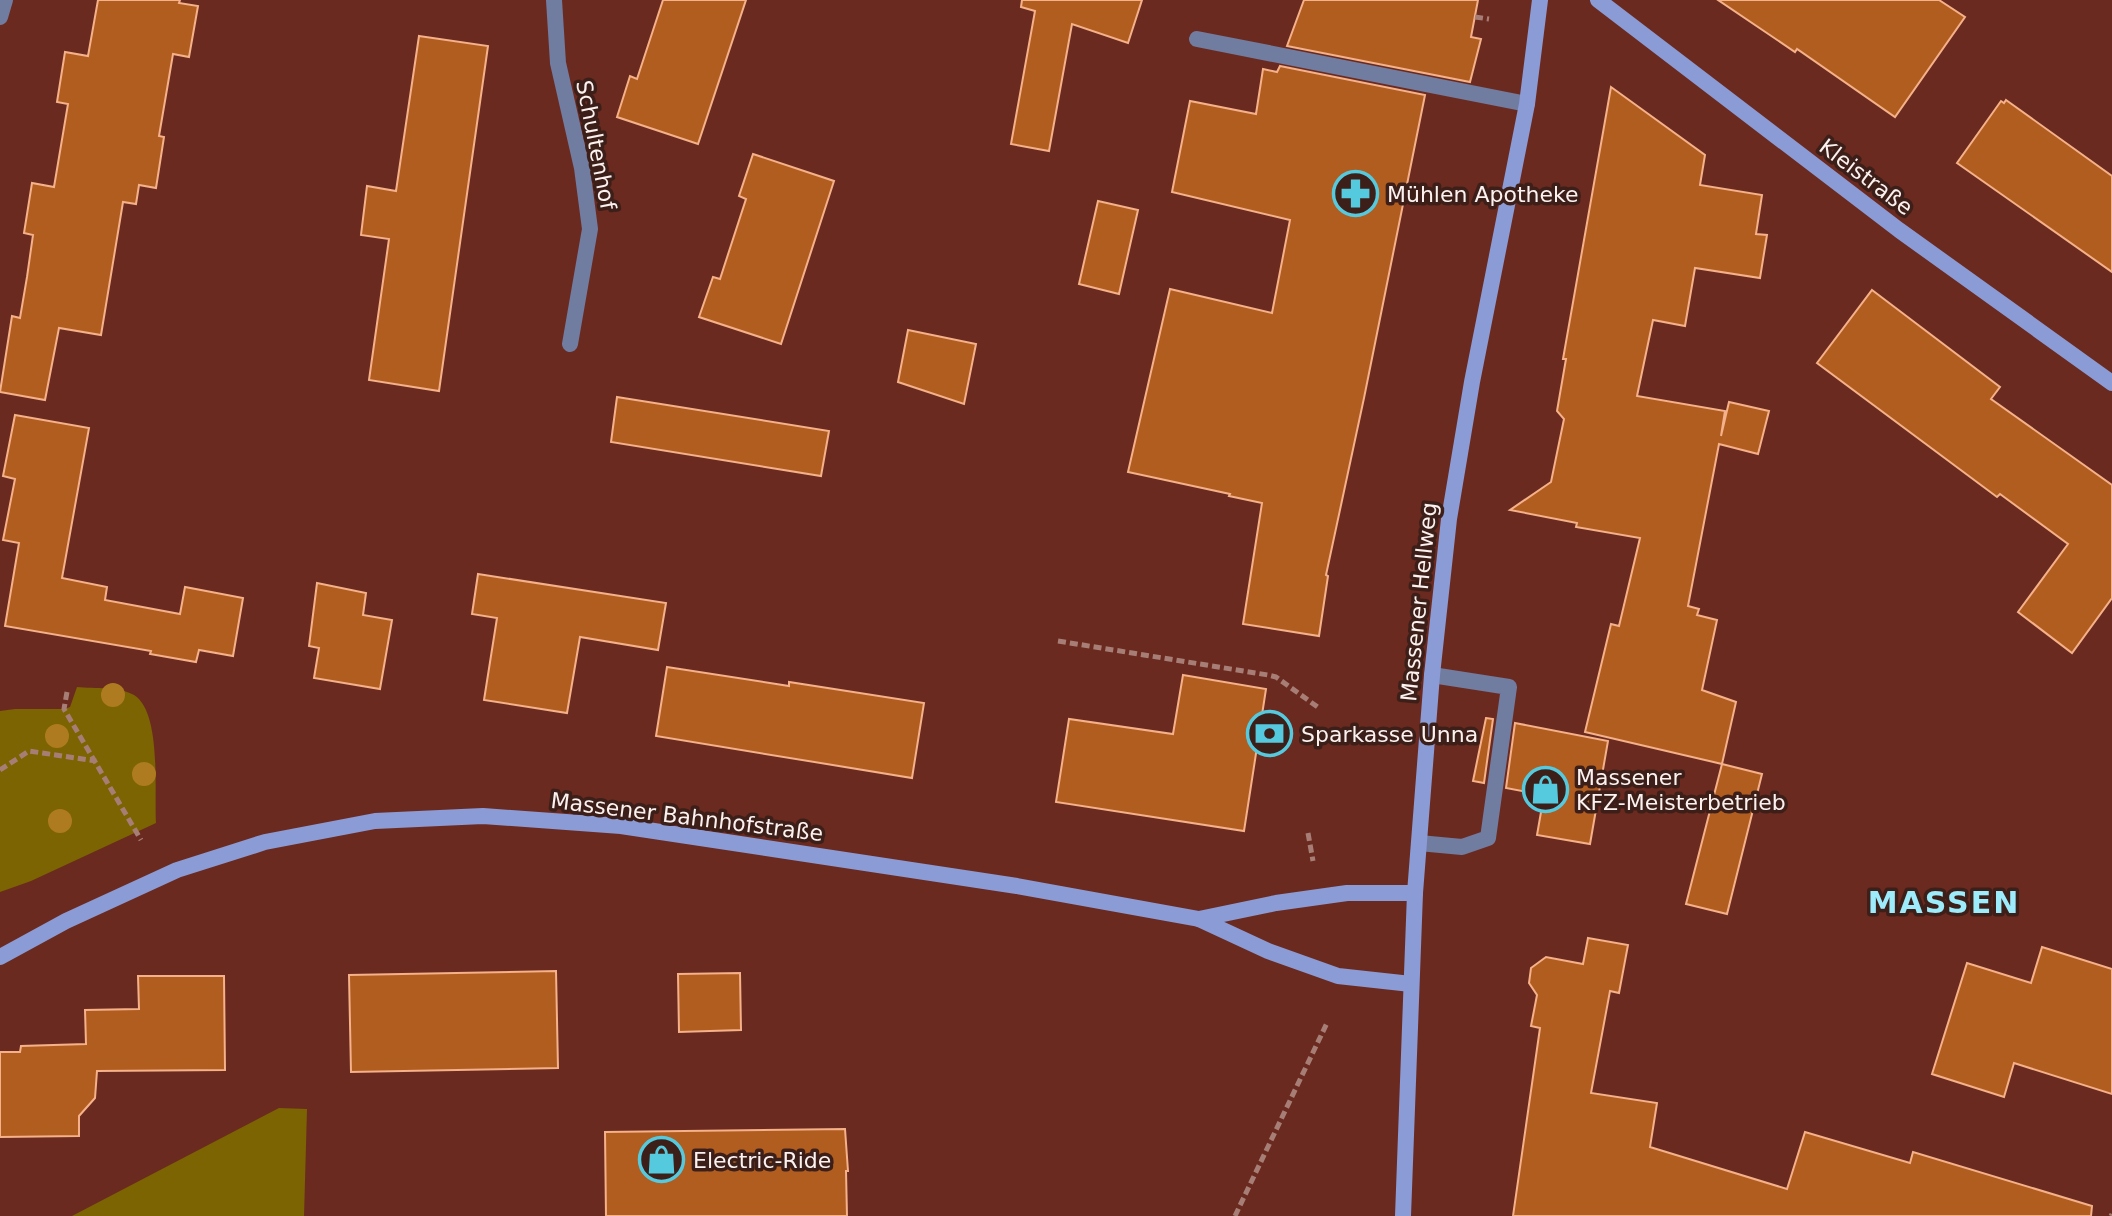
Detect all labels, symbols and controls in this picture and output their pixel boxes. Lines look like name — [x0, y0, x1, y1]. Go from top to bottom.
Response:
street label: Schultenhof — [571, 78, 621, 213]
street label: Kleistraße — [1814, 134, 1918, 220]
pharmacy icon: Mühlen Apotheke — [1332, 170, 1380, 218]
place label: Mühlen Apotheke — [1387, 182, 1579, 207]
street label: Massener Hellweg — [1396, 501, 1442, 703]
bank icon: Sparkasse Unna — [1246, 710, 1294, 758]
place label: Sparkasse Unna — [1301, 722, 1478, 747]
place label: Massener KFZ-Meisterbetrieb — [1576, 765, 1786, 815]
shop icon: Massener KFZ-Meisterbetrieb — [1521, 766, 1569, 814]
street label: Massener Bahnhofstraße — [549, 788, 825, 846]
district label: MASSEN — [1868, 885, 2020, 920]
shop icon: Electric-Ride — [638, 1136, 686, 1184]
place label: Electric-Ride — [693, 1148, 831, 1173]

